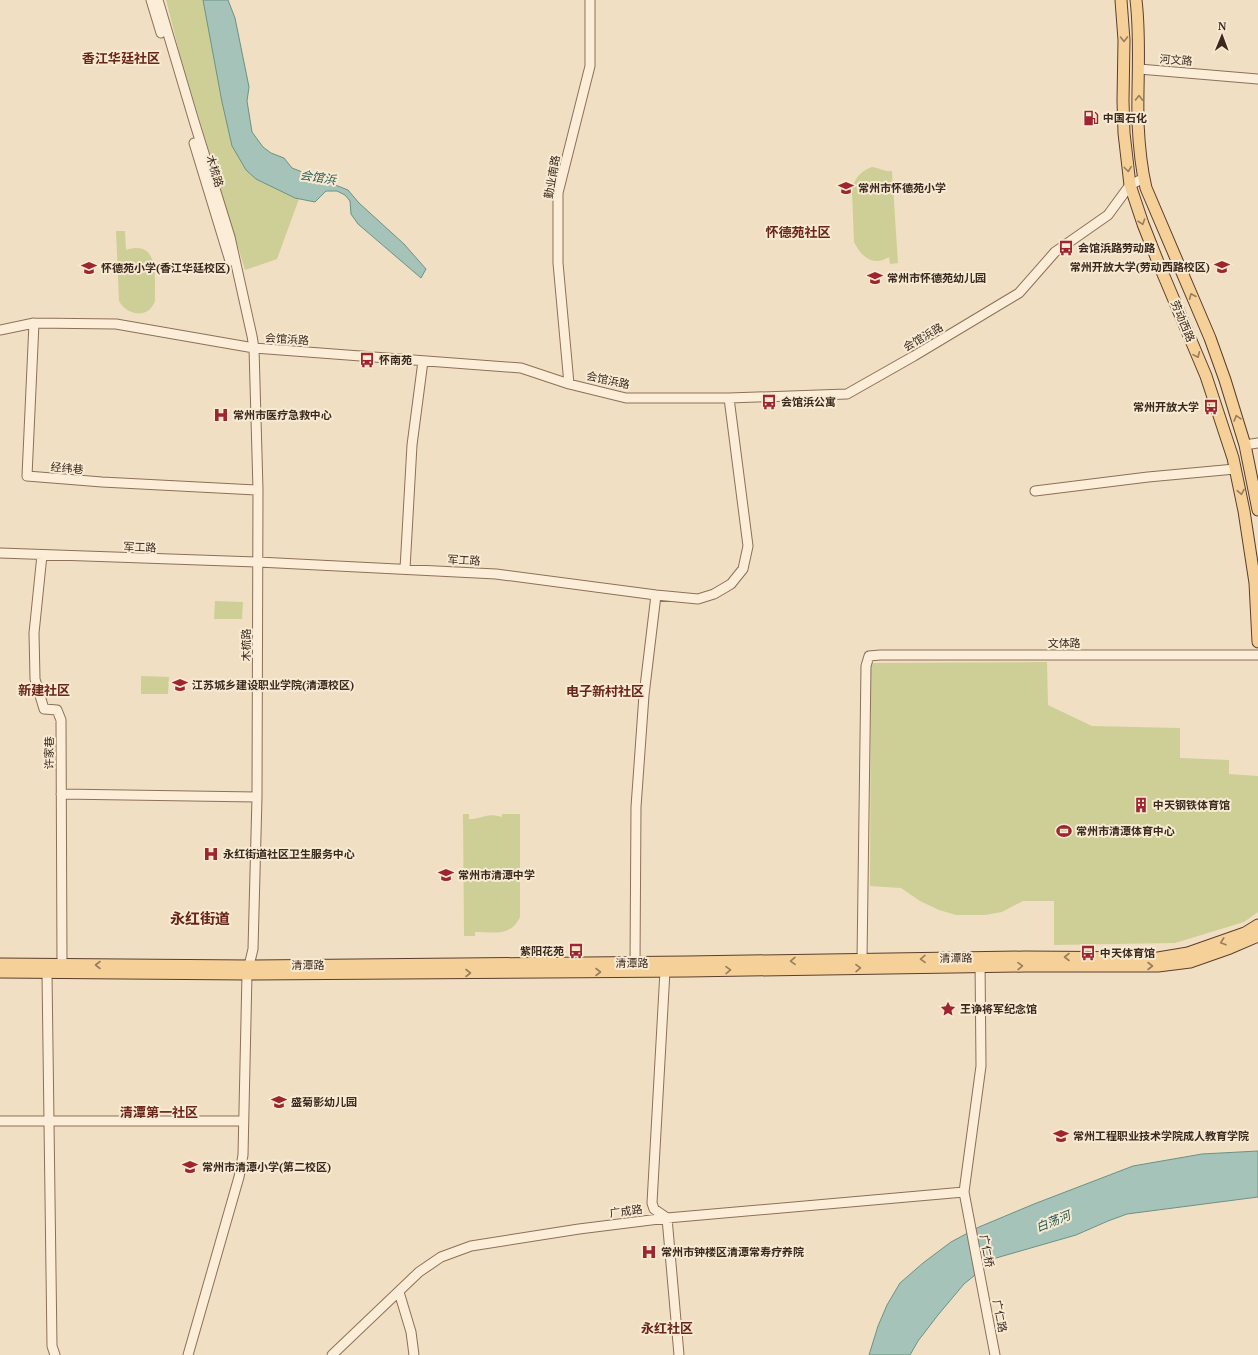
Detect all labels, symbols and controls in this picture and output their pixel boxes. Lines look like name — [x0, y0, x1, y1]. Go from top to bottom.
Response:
north arrow — [1202, 16, 1242, 56]
text: N — [1218, 19, 1227, 33]
one-way arrow — [1119, 36, 1128, 42]
district label: 香江华廷社区 — [82, 49, 160, 67]
street label: 河文路 — [1159, 52, 1193, 68]
one-way arrow — [1134, 95, 1143, 101]
fuel station icon: 中国石化 — [1082, 109, 1100, 127]
place label: 中国石化 — [1103, 111, 1147, 125]
street label: 木梳路 — [203, 153, 227, 189]
street label: 勤业南路 — [541, 154, 563, 200]
one-way arrow — [1124, 166, 1133, 172]
water label: 会馆浜 — [299, 167, 338, 187]
school or university icon: 常州市怀德苑小学 — [837, 179, 855, 197]
place label: 常州市怀德苑小学 — [858, 181, 946, 195]
one-way arrow — [1138, 218, 1146, 225]
district label: 怀德苑社区 — [765, 223, 831, 241]
bus stop icon: 会馆浜路劳动路 — [1057, 239, 1075, 257]
place label: 会馆浜路劳动路 — [1078, 241, 1156, 255]
school or university icon: 常州开放大学(劳动西路校区) — [1213, 258, 1231, 276]
school or university icon: 怀德苑小学(香江华廷校区) — [80, 259, 98, 277]
place label: 常州开放大学(劳动西路校区) — [1070, 260, 1210, 274]
place label: 怀德苑小学(香江华廷校区) — [101, 261, 230, 275]
school or university icon: 常州市怀德苑幼儿园 — [866, 269, 884, 287]
place label: 常州市怀德苑幼儿园 — [887, 271, 986, 285]
one-way arrow — [1189, 292, 1197, 300]
street label: 劳动西路 — [1168, 298, 1198, 344]
street label: 会馆浜路 — [900, 320, 946, 354]
street label: 会馆浜路 — [265, 330, 309, 348]
bus stop icon: 怀南苑 — [358, 351, 376, 369]
one-way arrow — [1192, 351, 1200, 358]
place label: 怀南苑 — [379, 353, 412, 367]
street label: 会馆浜路 — [585, 369, 631, 391]
bus stop icon: 会馆浜公寓 — [760, 393, 778, 411]
place label: 会馆浜公寓 — [781, 395, 836, 409]
bus stop icon: 常州开放大学 — [1202, 398, 1220, 416]
place label: 常州开放大学 — [1133, 400, 1199, 414]
hospital icon: 常州市医疗急救中心 — [212, 406, 230, 424]
place label: 常州市医疗急救中心 — [233, 408, 332, 422]
one-way arrow — [1233, 414, 1242, 421]
street label: 经纬巷 — [50, 460, 84, 476]
one-way arrow — [1236, 489, 1244, 495]
street label: 军工路 — [123, 539, 157, 555]
street label: 军工路 — [447, 552, 481, 568]
street label: 木梳路 — [239, 629, 253, 662]
street label: 文体路 — [1048, 636, 1081, 650]
school or university icon: 江苏城乡建设职业学院(清潭校区) — [171, 676, 189, 694]
place label: 江苏城乡建设职业学院(清潭校区) — [192, 678, 354, 692]
district label: 新建社区 — [18, 681, 70, 699]
district label: 电子新村社区 — [566, 682, 644, 700]
street label: 许家巷 — [42, 737, 56, 770]
building icon: 中天钢铁体育馆 — [1132, 796, 1150, 814]
place label: 中天钢铁体育馆 — [1153, 798, 1230, 812]
sports icon: 常州市清潭体育中心 — [1055, 822, 1073, 840]
place label: 常州市清潭体育中心 — [1076, 824, 1175, 838]
hospital icon: 永红街道社区卫生服务中心 — [202, 845, 220, 863]
place label: 永红街道社区卫生服务中心 — [223, 847, 355, 861]
school or university icon: 常州市清潭中学 — [437, 866, 455, 884]
place label: 常州市清潭中学 — [458, 868, 535, 882]
district label: 永红街道 — [170, 908, 230, 928]
one-way arrow — [1219, 937, 1226, 945]
bus stop icon: 紫阳花苑 — [567, 942, 585, 960]
place label: 紫阳花苑 — [520, 944, 564, 958]
bus stop icon: 中天体育馆 — [1079, 944, 1097, 962]
place label: 中天体育馆 — [1100, 946, 1155, 960]
street label: 清潭路 — [939, 951, 973, 965]
one-way arrow — [1064, 953, 1070, 961]
one-way arrow — [920, 954, 926, 963]
street label: 清潭路 — [616, 956, 649, 970]
one-way arrow — [790, 957, 796, 965]
street label: 清潭路 — [292, 958, 325, 972]
one-way arrow — [95, 961, 101, 969]
one-way arrow — [1017, 962, 1023, 970]
one-way arrow — [1147, 962, 1153, 970]
one-way arrow — [855, 964, 861, 972]
one-way arrow — [725, 966, 731, 975]
one-way arrow — [465, 968, 471, 977]
one-way arrow — [595, 968, 601, 976]
place icon: 王诤将军纪念馆 — [939, 1000, 957, 1018]
place label: 王诤将军纪念馆 — [960, 1002, 1037, 1016]
school or university icon: 盛菊影幼儿园 — [270, 1093, 288, 1111]
place label: 盛菊影幼儿园 — [291, 1095, 357, 1109]
district label: 清潭第一社区 — [120, 1103, 198, 1121]
school or university icon: 常州工程职业技术学院成人教育学院 — [1052, 1127, 1070, 1145]
place label: 常州工程职业技术学院成人教育学院 — [1073, 1129, 1249, 1143]
school or university icon: 常州市清潭小学(第二校区) — [181, 1158, 199, 1176]
place label: 常州市清潭小学(第二校区) — [202, 1160, 331, 1174]
street label: 广成路 — [609, 1202, 643, 1220]
water label: 白荡河 — [1033, 1207, 1074, 1235]
street label: 广仁桥 — [977, 1233, 997, 1269]
hospital icon: 常州市钟楼区清潭常寿疗养院 — [640, 1243, 658, 1261]
place label: 常州市钟楼区清潭常寿疗养院 — [661, 1245, 804, 1259]
street label: 广仁路 — [990, 1298, 1010, 1334]
district label: 永红社区 — [641, 1319, 693, 1337]

